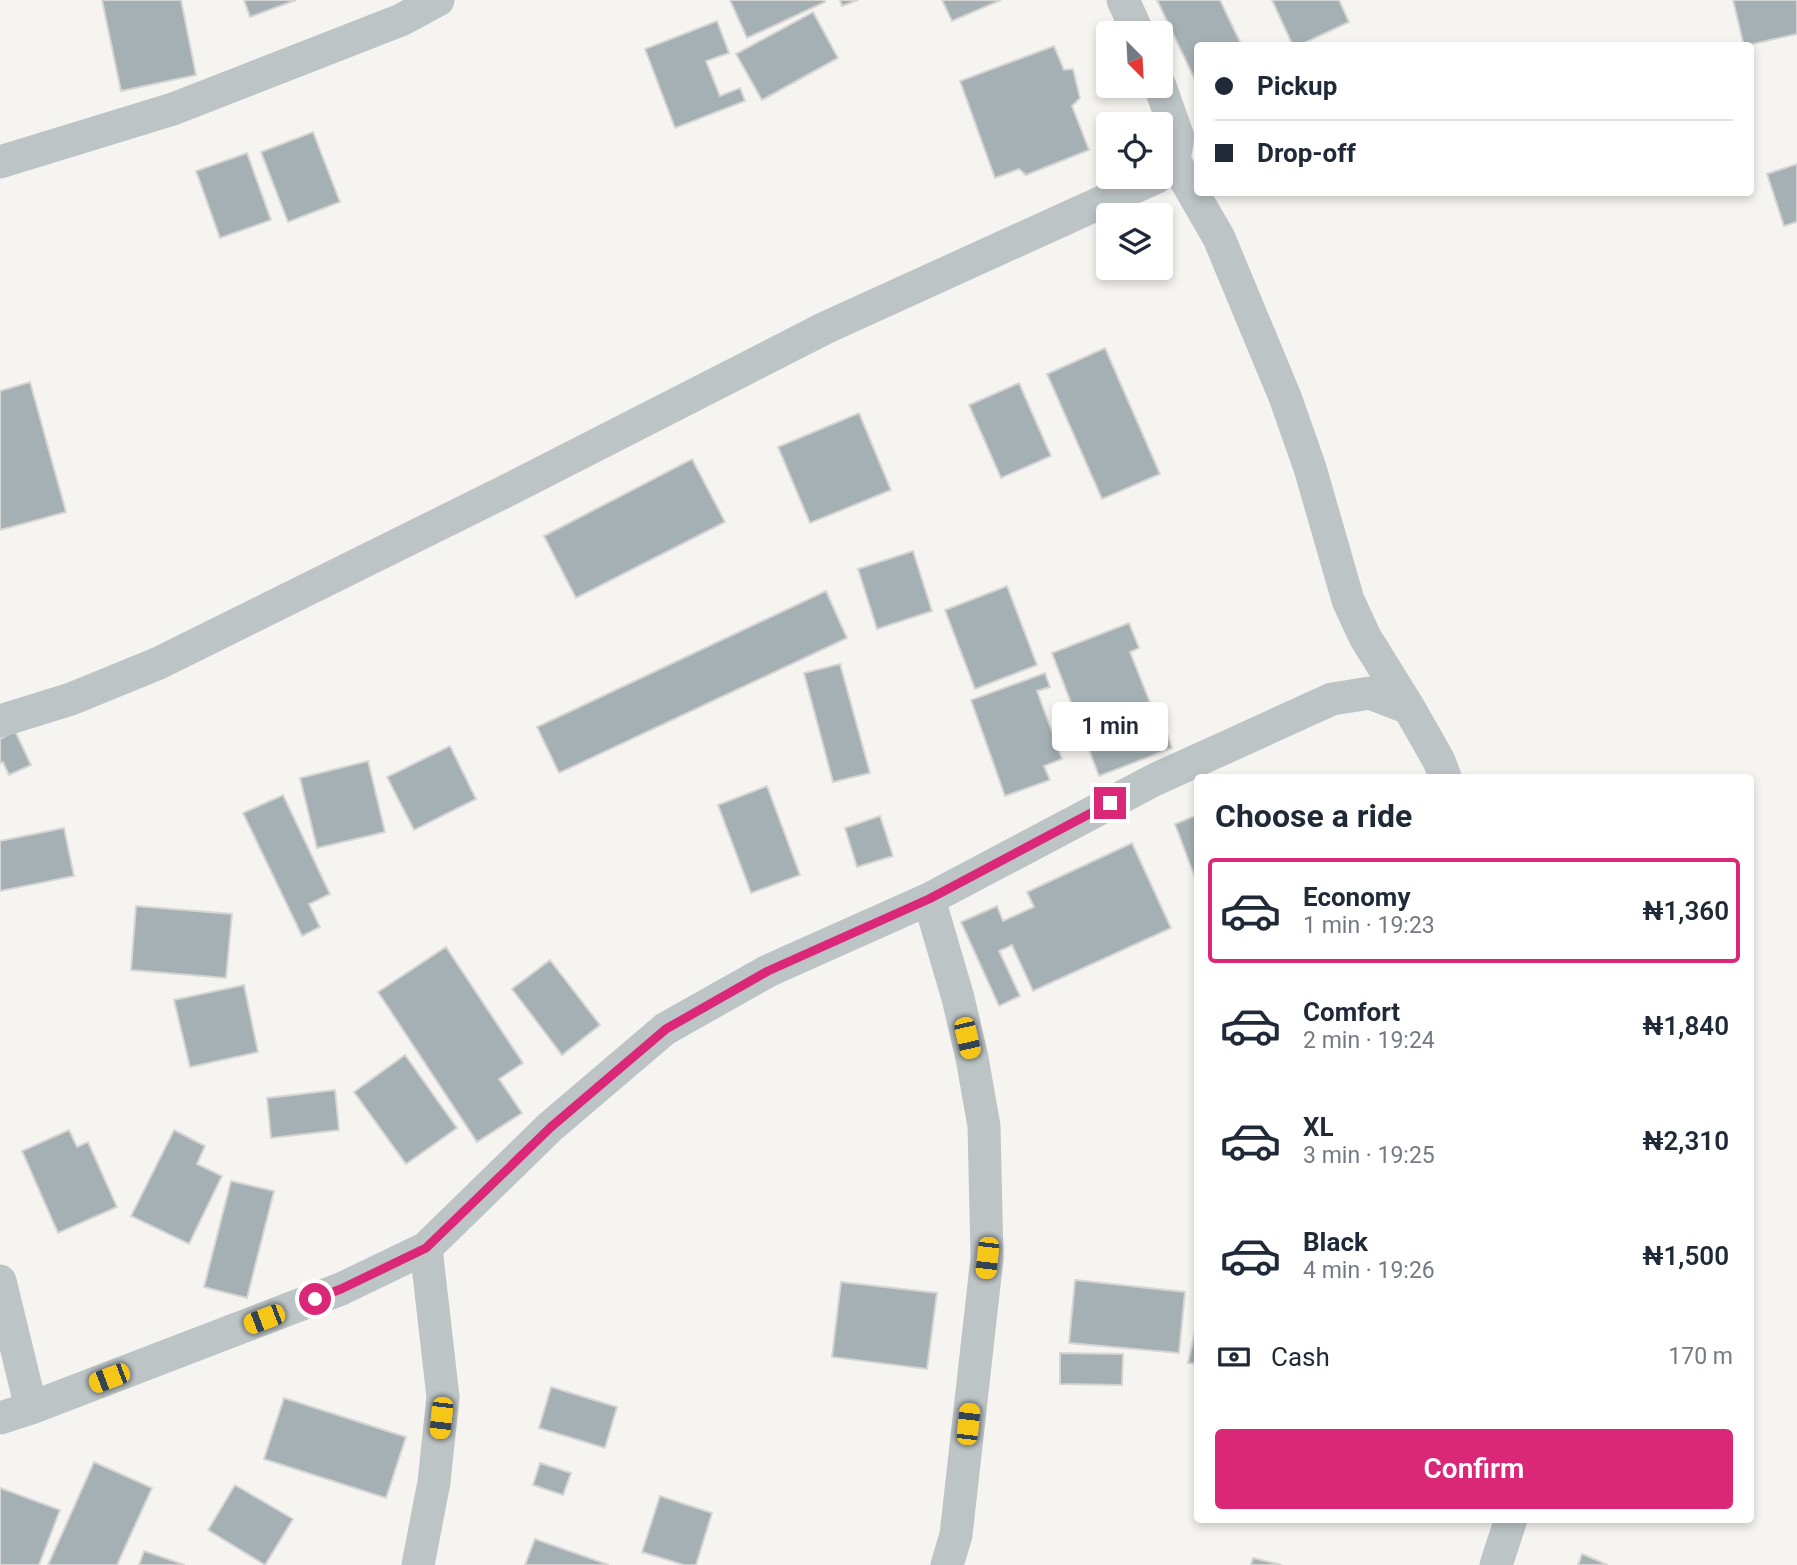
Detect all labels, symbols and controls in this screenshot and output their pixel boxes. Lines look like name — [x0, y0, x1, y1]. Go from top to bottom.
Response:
north arrow — [1096, 21, 1172, 98]
map controls — [1096, 21, 1173, 280]
text: Pickup — [1257, 71, 1337, 101]
button: locate — [1096, 112, 1173, 189]
text: Drop-off — [1257, 138, 1356, 168]
button: layers — [1096, 203, 1173, 280]
callout: 1 min — [1052, 702, 1168, 750]
text: 1 min — [1081, 713, 1139, 740]
route end — [1094, 787, 1126, 819]
text: Choose a ride — [1215, 797, 1412, 835]
icon: car — [1219, 879, 1282, 942]
text: Economy — [1303, 882, 1410, 912]
text: ₦1,360 — [1642, 896, 1729, 926]
text: 1 min · 19:23 — [1303, 912, 1435, 939]
icon: car — [1219, 994, 1282, 1057]
text: Comfort — [1303, 997, 1400, 1027]
text: ₦1,840 — [1642, 1011, 1729, 1041]
car — [953, 1015, 982, 1061]
text: 2 min · 19:24 — [1303, 1027, 1435, 1054]
icon: car — [1219, 1109, 1282, 1172]
text: XL — [1303, 1112, 1334, 1142]
text: ₦2,310 — [1642, 1126, 1729, 1156]
text: 3 min · 19:25 — [1303, 1142, 1435, 1169]
icon: car — [1219, 1224, 1282, 1287]
text: Black — [1303, 1227, 1368, 1257]
car — [975, 1236, 1000, 1280]
text: ₦1,500 — [1642, 1241, 1729, 1271]
text: 4 min · 19:26 — [1303, 1257, 1435, 1284]
route start — [299, 1283, 331, 1315]
car — [241, 1302, 288, 1336]
icon: cash — [1215, 1338, 1253, 1376]
text: Cash — [1271, 1342, 1330, 1372]
text: 170 m — [1668, 1343, 1733, 1370]
car — [86, 1361, 133, 1395]
car — [429, 1396, 454, 1440]
car — [956, 1402, 981, 1446]
button: Confirm — [1215, 1429, 1733, 1509]

